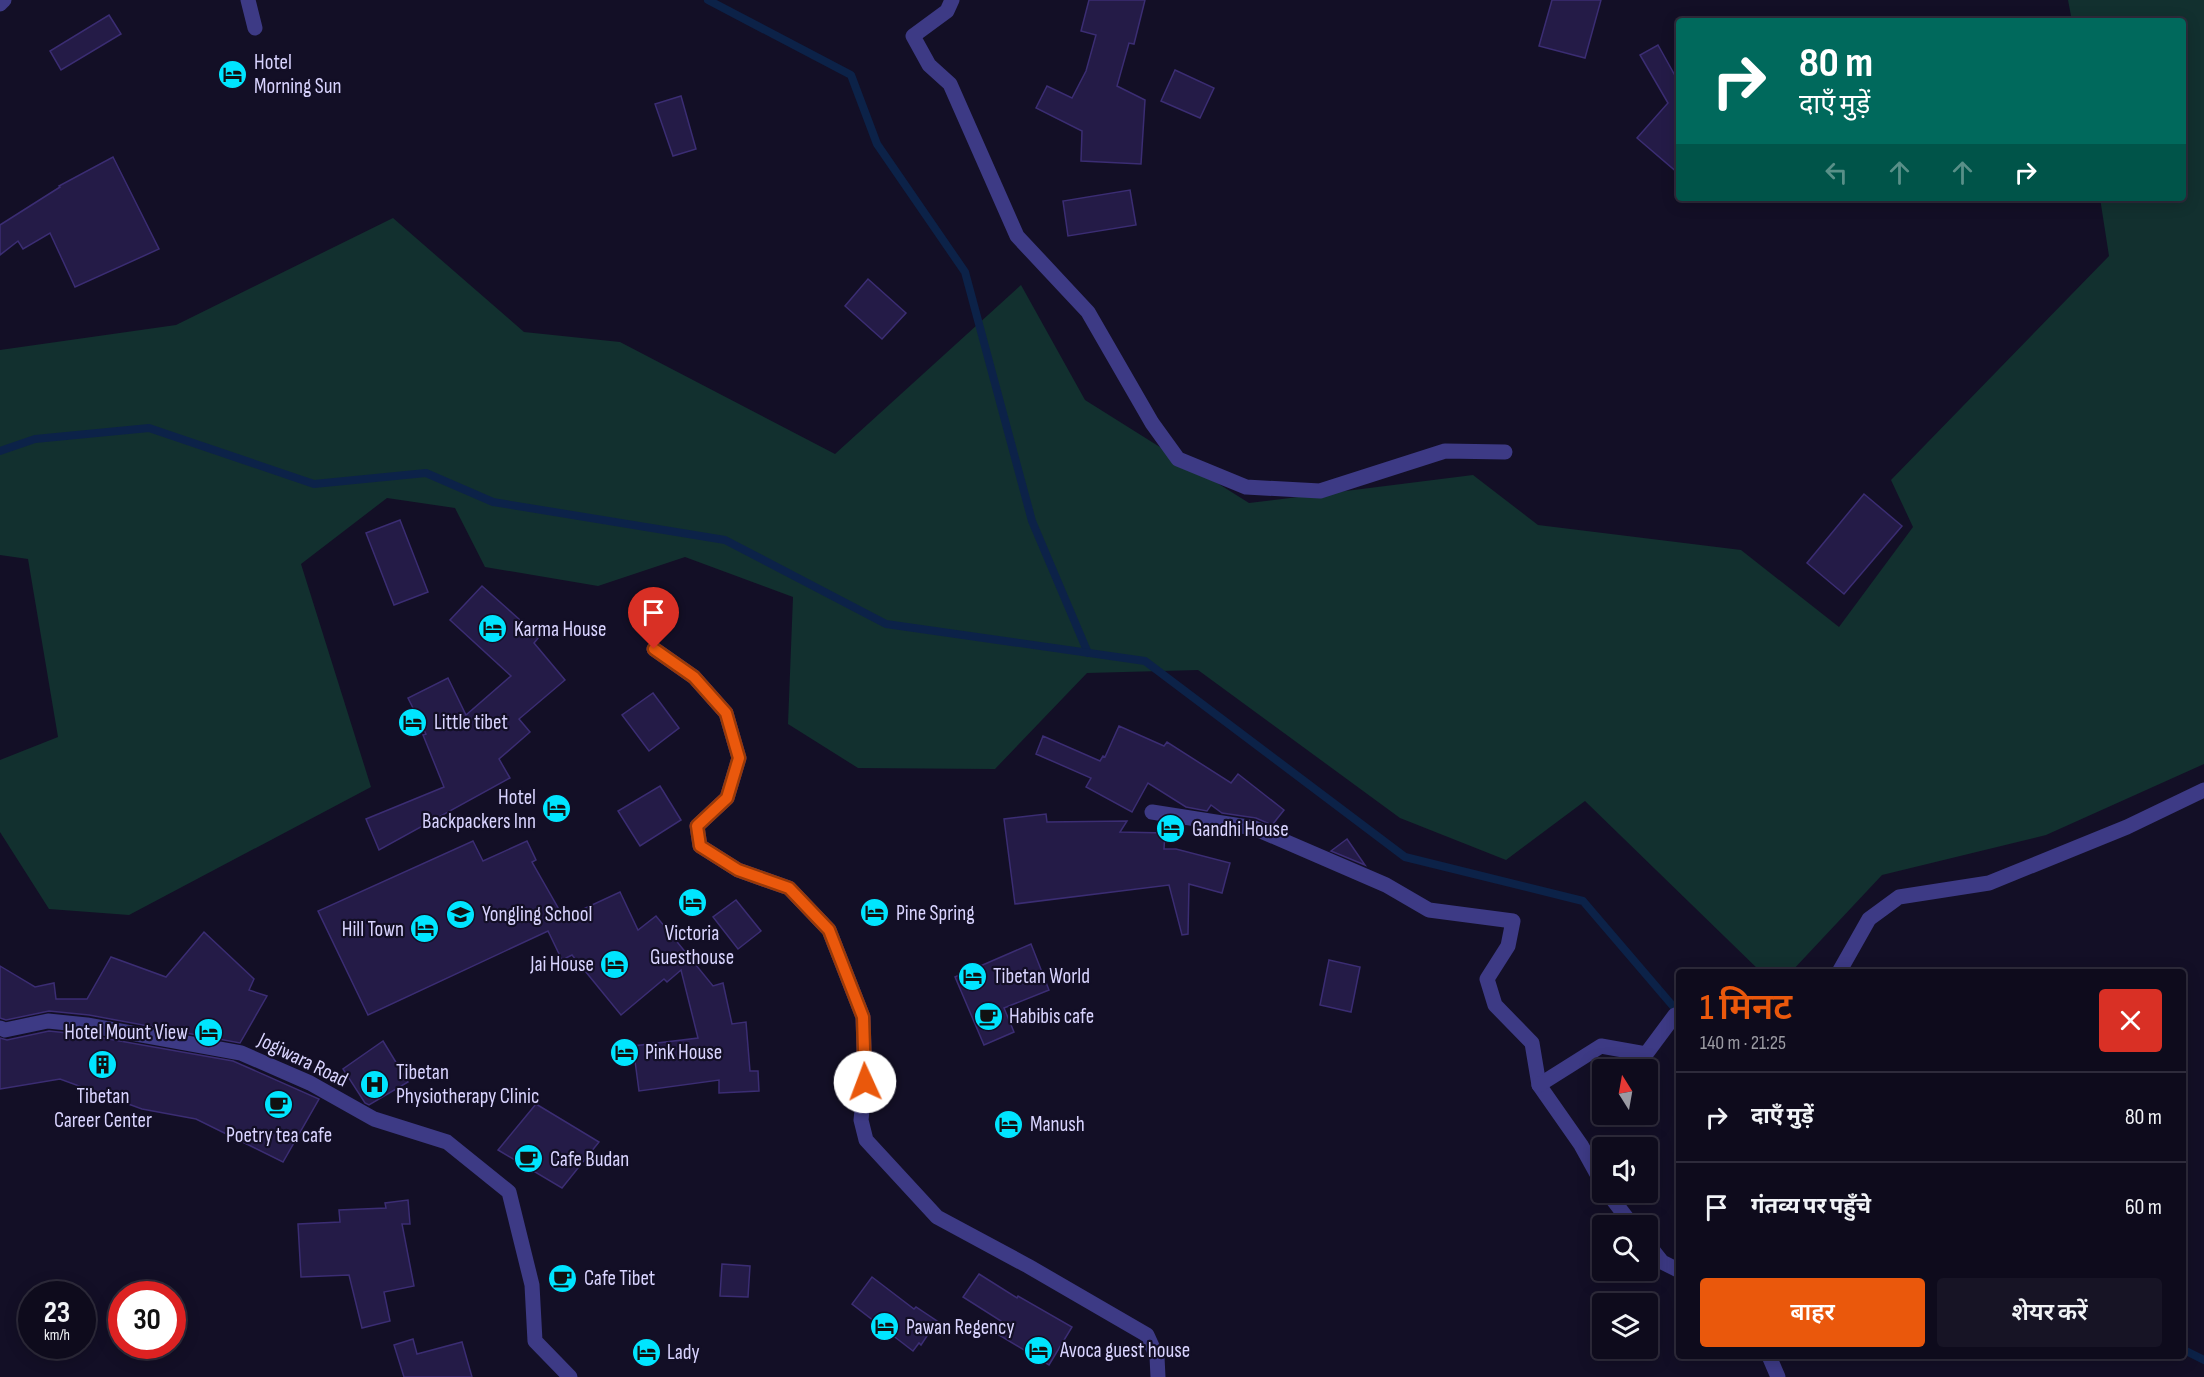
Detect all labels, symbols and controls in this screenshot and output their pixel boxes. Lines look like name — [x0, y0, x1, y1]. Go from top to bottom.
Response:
text: 80 m — [1799, 38, 1873, 89]
icon: right — [1700, 42, 1778, 120]
place label: Hotel Morning Sun — [254, 50, 342, 99]
hotel icon: Hotel Morning Sun — [217, 58, 249, 90]
text: दाएँ मुड़ें — [1799, 89, 1870, 121]
icon: left — [1820, 156, 1853, 189]
icon: ahead — [1883, 156, 1916, 189]
icon: ahead — [1946, 156, 1979, 189]
icon: right — [2009, 156, 2042, 189]
pin — [628, 587, 679, 649]
icon: arrive — [637, 596, 670, 629]
hotel icon: Karma House — [477, 613, 509, 645]
place label: Karma House — [514, 617, 607, 642]
hotel icon: Little tibet — [397, 706, 429, 738]
place label: Little tibet — [434, 710, 508, 735]
place label: Hotel Backpackers Inn — [422, 785, 536, 834]
hotel icon: Hotel Backpackers Inn — [541, 793, 573, 825]
hotel icon: Gandhi House — [1155, 813, 1187, 845]
place label: Gandhi House — [1192, 817, 1289, 842]
hotel icon: Victoria Guesthouse — [676, 886, 708, 918]
hotel icon: Pine Spring — [859, 897, 891, 929]
school or university icon: Yongling School — [445, 898, 477, 930]
place label: Pine Spring — [896, 901, 975, 926]
place label: Yongling School — [482, 902, 592, 927]
hotel icon: Hill Town — [409, 913, 441, 945]
place label: Hill Town — [342, 917, 404, 942]
place label: Victoria Guesthouse — [650, 921, 734, 970]
hotel icon: Jai House — [599, 948, 631, 980]
place label: Jai House — [529, 952, 594, 977]
hotel icon: Tibetan World — [956, 960, 988, 992]
place label: Tibetan World — [993, 964, 1090, 989]
text: 1 मिनट — [1700, 987, 1792, 1030]
button: close — [2099, 989, 2162, 1052]
cafe icon: Habibis cafe — [972, 1000, 1004, 1032]
place label: Habibis cafe — [1009, 1004, 1094, 1029]
hotel icon: Hotel Mount View — [193, 1016, 225, 1048]
place label: Hotel Mount View — [64, 1020, 188, 1045]
street label: Jogiwara Road — [253, 1027, 352, 1092]
text: 140 m · 21:25 — [1700, 1031, 1786, 1055]
hotel icon: Pink House — [608, 1036, 640, 1068]
place label: Pink House — [645, 1040, 722, 1065]
building icon: Tibetan Career Center — [87, 1049, 119, 1081]
position arrow — [833, 1050, 897, 1114]
north arrow — [1592, 1059, 1658, 1125]
map controls — [1592, 1059, 1658, 1359]
place label: Tibetan Physiotherapy Clinic — [396, 1060, 539, 1109]
hospital icon: Tibetan Physiotherapy Clinic — [359, 1068, 391, 1100]
place label: Tibetan Career Center — [54, 1084, 152, 1133]
cafe icon: Poetry tea cafe — [263, 1088, 295, 1120]
icon: right — [1700, 1101, 1733, 1134]
text: दाएँ मुड़ें — [1751, 1103, 1814, 1130]
text: 80 m — [2125, 1104, 2162, 1131]
hotel icon: Manush — [993, 1108, 1025, 1140]
place label: Manush — [1030, 1112, 1085, 1137]
place label: Poetry tea cafe — [226, 1123, 332, 1148]
button: sound — [1592, 1137, 1658, 1203]
cafe icon: Cafe Budan — [513, 1143, 545, 1175]
place label: Cafe Budan — [550, 1147, 629, 1172]
icon: arrive — [1700, 1191, 1733, 1224]
text: गंतव्य पर पहुँचे — [1751, 1193, 1871, 1220]
text: 60 m — [2125, 1194, 2162, 1221]
button: search — [1592, 1215, 1658, 1281]
cafe icon: Cafe Tibet — [547, 1262, 579, 1294]
place label: Cafe Tibet — [584, 1266, 655, 1291]
button: बाहर — [1700, 1278, 1925, 1347]
button: शेयर करें — [1937, 1278, 2162, 1347]
speed limit sign: 30 — [108, 1281, 186, 1359]
button: layers — [1592, 1293, 1658, 1359]
text: 23 — [44, 1295, 70, 1331]
hotel icon: Pawan Regency — [869, 1311, 901, 1343]
place label: Pawan Regency — [906, 1315, 1015, 1340]
text: km/h — [44, 1326, 70, 1345]
hotel icon: Avoca guest house — [1023, 1334, 1055, 1366]
hotel icon: Lady — [630, 1336, 662, 1368]
place label: Avoca guest house — [1059, 1338, 1190, 1363]
place label: Lady — [667, 1340, 700, 1365]

